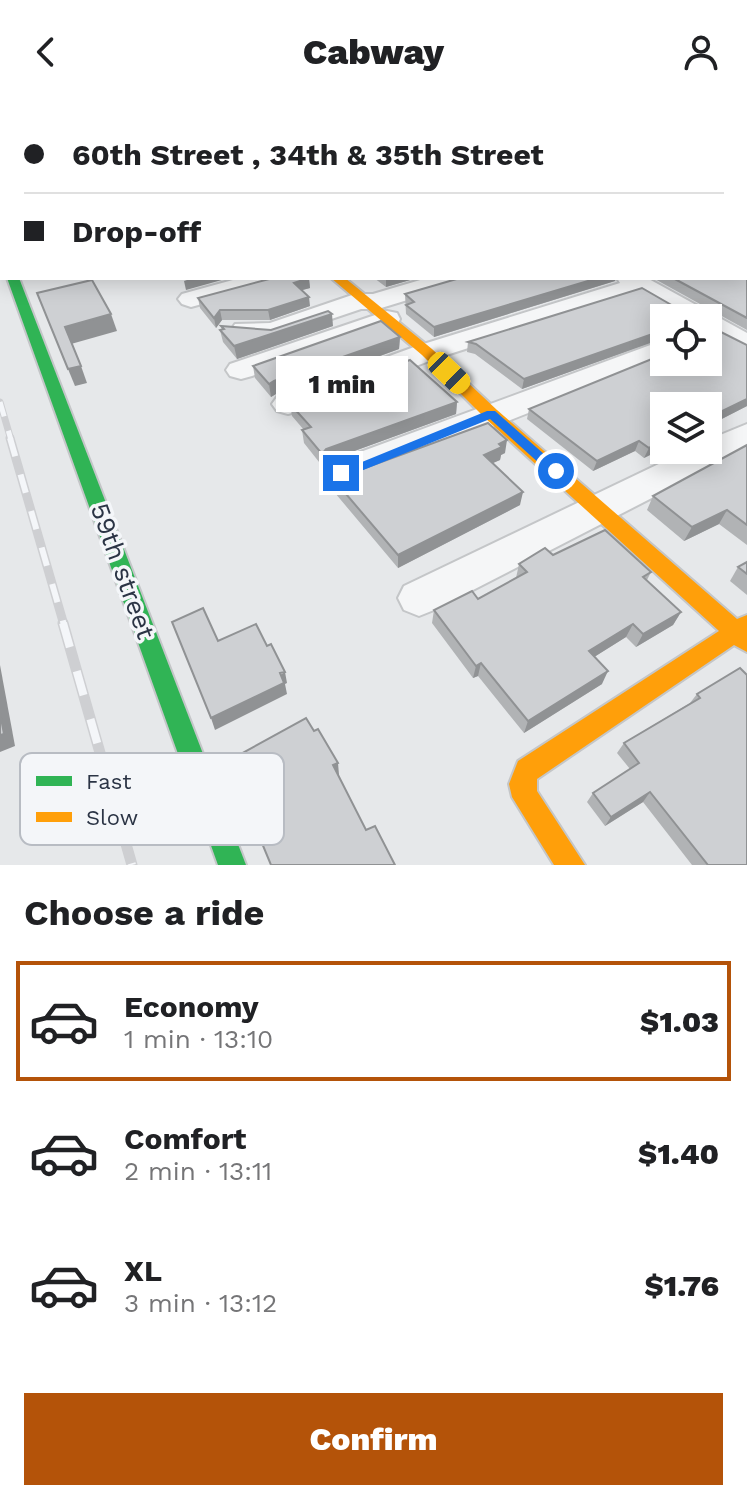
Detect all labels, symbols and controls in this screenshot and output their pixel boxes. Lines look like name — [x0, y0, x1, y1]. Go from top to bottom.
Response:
icon: back — [24, 30, 68, 74]
icon: person — [679, 30, 723, 74]
text: Cabway — [303, 31, 444, 73]
text: 60th Street , 34th & 35th Street — [72, 137, 544, 172]
text: Drop-off — [72, 214, 201, 249]
map controls — [650, 304, 722, 464]
button: locate — [650, 304, 722, 376]
car — [423, 348, 475, 398]
callout: 1 min — [275, 357, 407, 413]
text: 1 min — [309, 369, 375, 399]
button: layers — [650, 392, 722, 464]
route start — [538, 453, 574, 489]
route end — [323, 455, 359, 491]
street label: 59th street — [85, 499, 161, 643]
legend — [20, 753, 284, 845]
text: Fast — [86, 769, 132, 794]
text: Slow — [86, 805, 138, 830]
text: Choose a ride — [24, 892, 264, 934]
icon: car — [28, 985, 100, 1057]
text: Economy — [124, 989, 259, 1024]
text: $1.03 — [640, 1004, 719, 1039]
text: 1 min · 13:10 — [124, 1024, 273, 1054]
icon: car — [28, 1117, 100, 1189]
text: Comfort — [124, 1121, 246, 1156]
text: $1.40 — [638, 1136, 719, 1171]
text: 2 min · 13:11 — [124, 1156, 272, 1186]
icon: car — [28, 1249, 100, 1321]
text: XL — [124, 1253, 162, 1288]
text: $1.76 — [644, 1268, 719, 1303]
text: 3 min · 13:12 — [124, 1288, 277, 1318]
button: Confirm — [24, 1393, 723, 1485]

